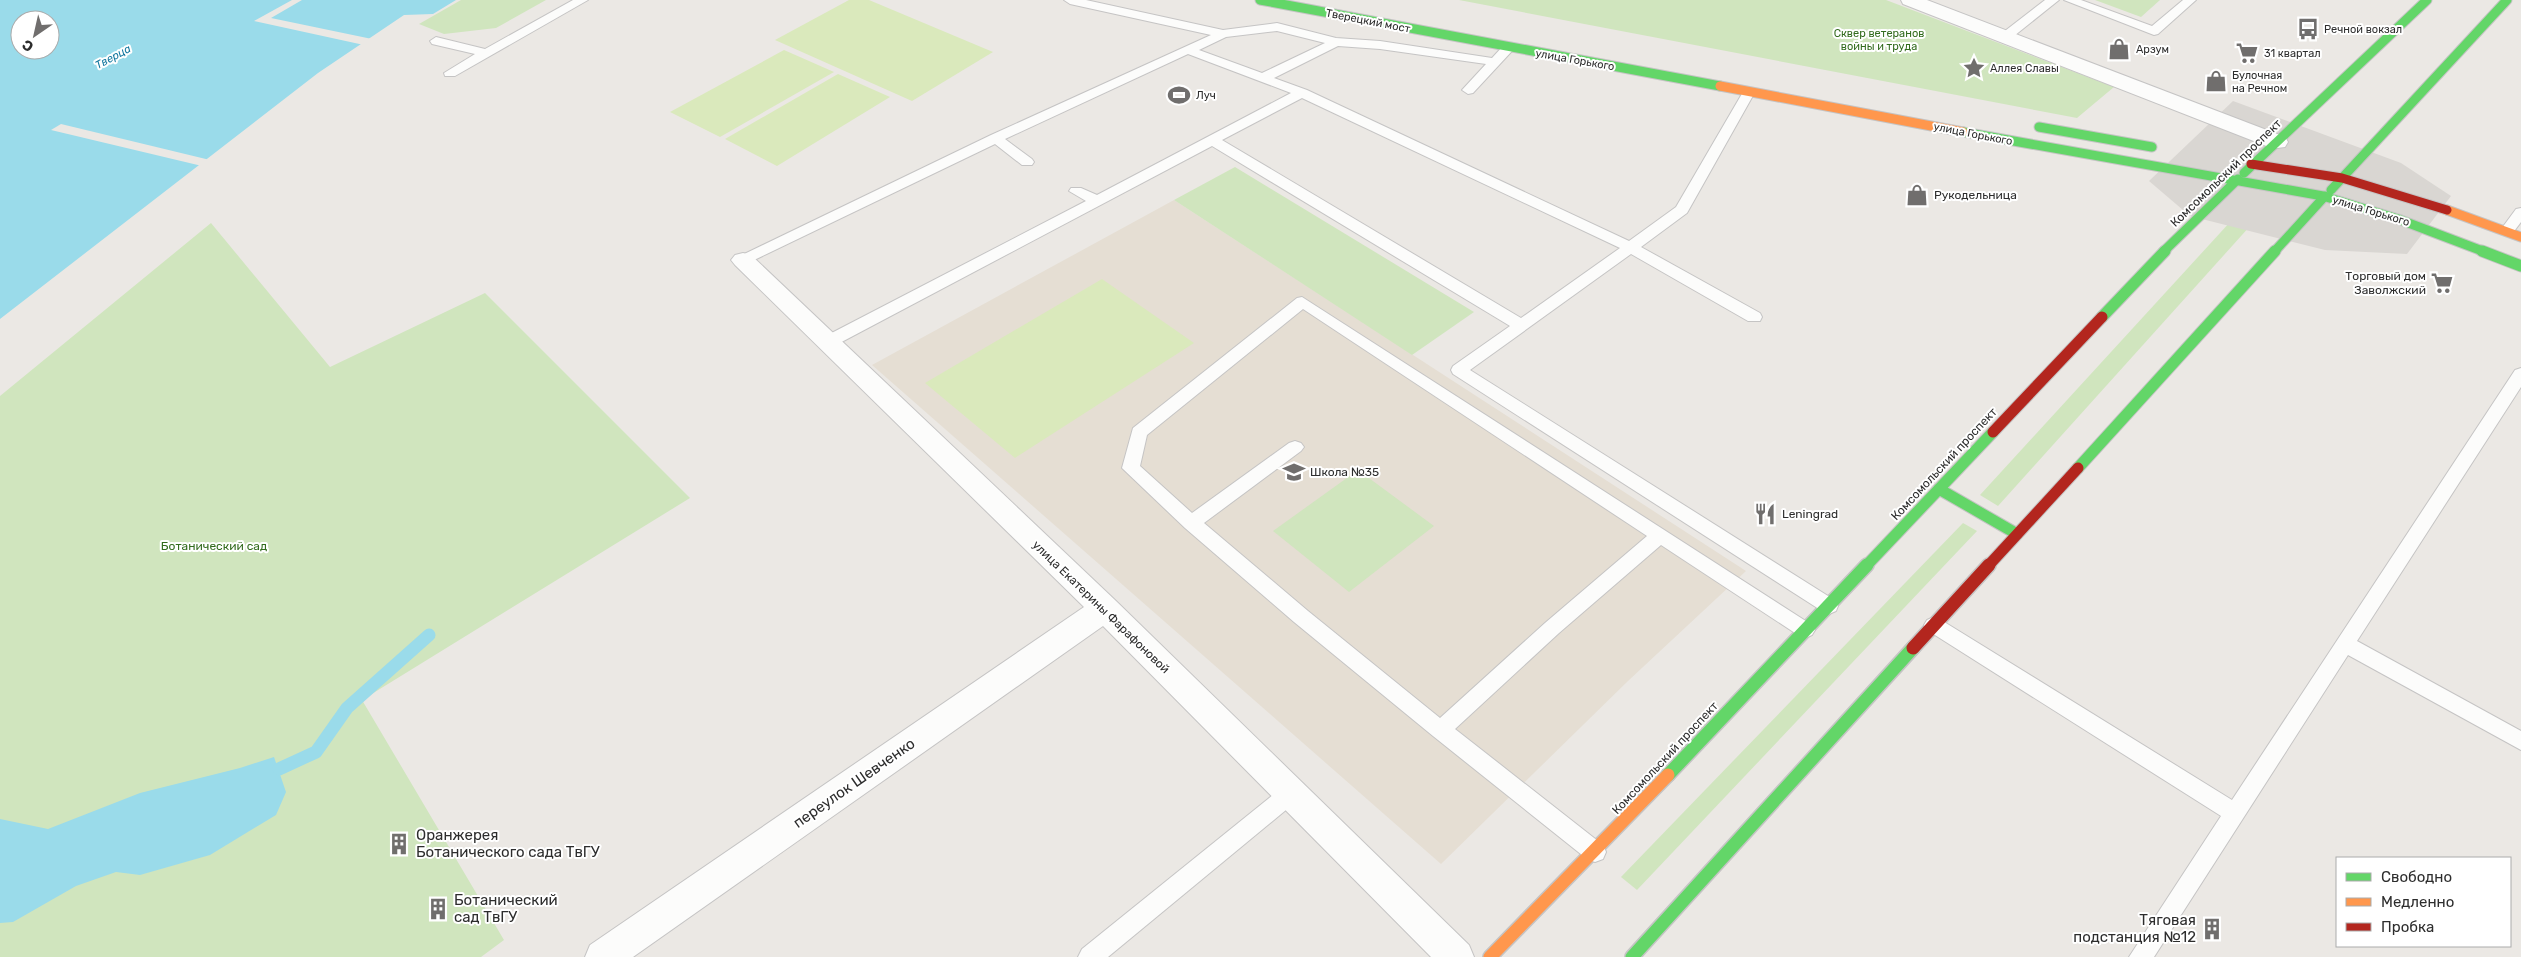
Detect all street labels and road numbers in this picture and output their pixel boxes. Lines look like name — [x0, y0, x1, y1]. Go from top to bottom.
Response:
street label: Тверецкий мост — [1325, 6, 1412, 36]
street label: улица Горького — [1534, 47, 1616, 73]
street label: Комсомольский проспект — [2168, 116, 2284, 230]
street label: улица Горького — [1933, 120, 2013, 148]
street label: улица Горького — [2331, 193, 2411, 229]
street label: Комсомольский проспект — [1888, 405, 2000, 523]
street label: улица Екатерины Фарафоновой — [1030, 538, 1172, 676]
street label: Комсомольский проспект — [1609, 699, 1721, 817]
street label: переулок Шевченко — [790, 734, 918, 832]

